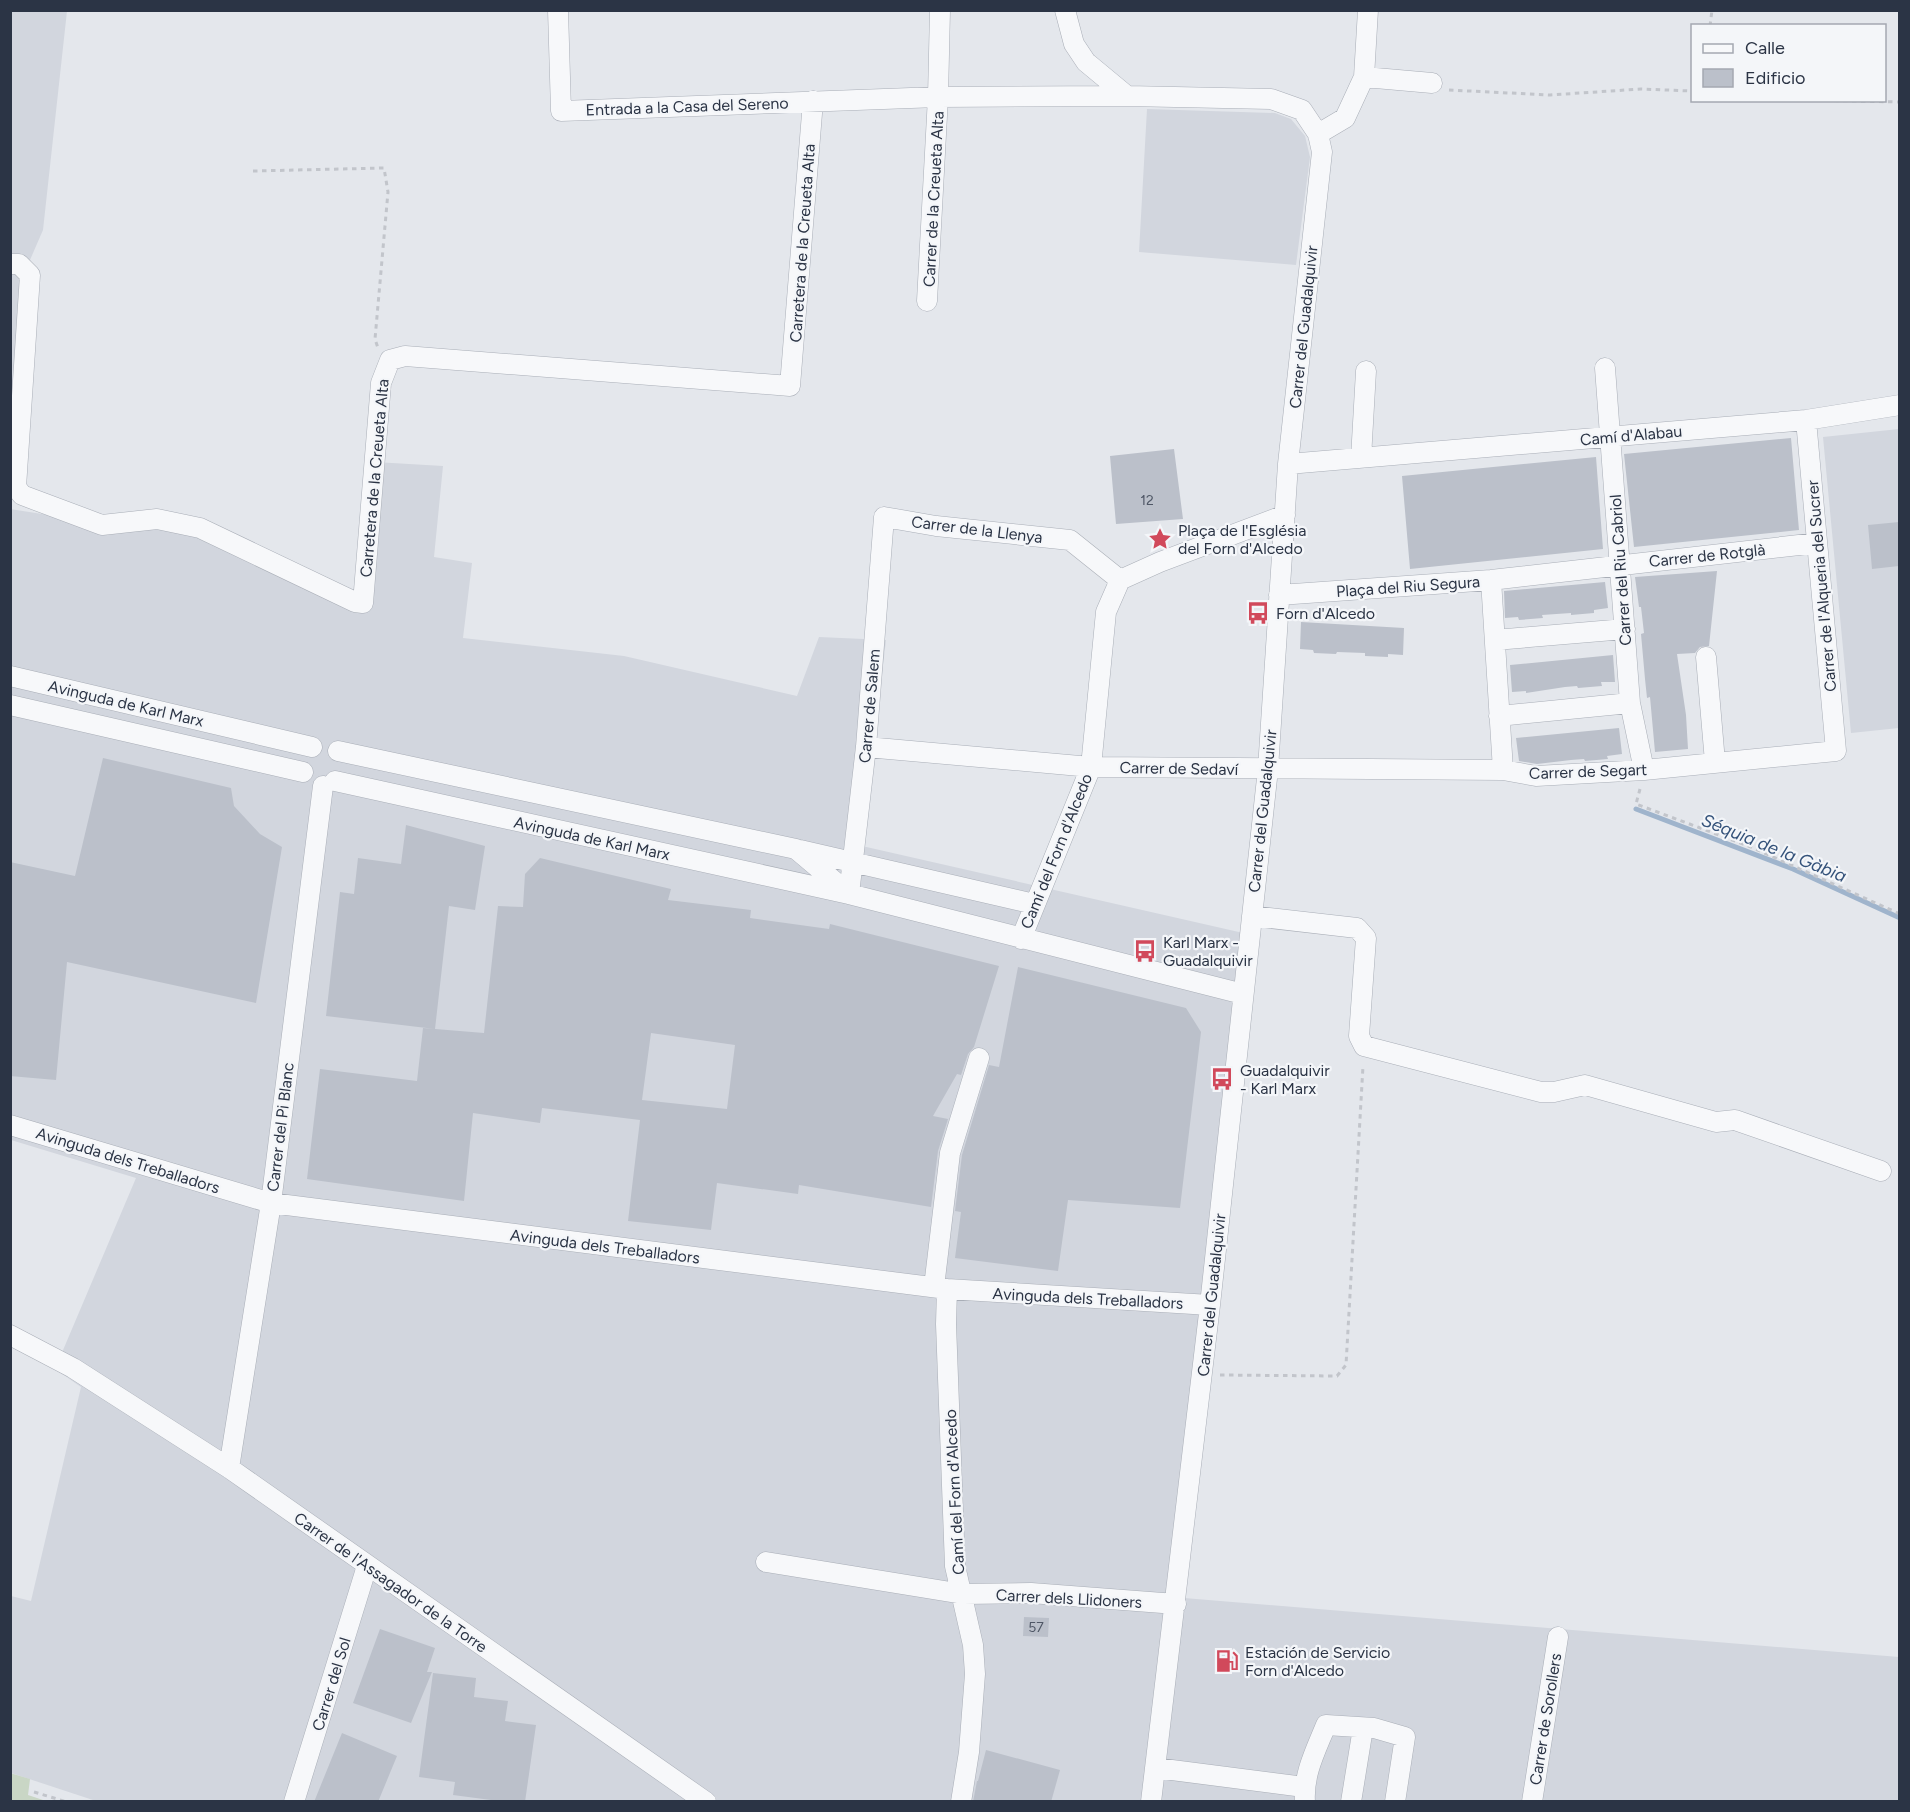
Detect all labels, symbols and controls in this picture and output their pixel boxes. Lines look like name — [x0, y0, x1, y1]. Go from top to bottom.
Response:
legend — [1691, 24, 1886, 102]
text: Calle — [1745, 37, 1785, 59]
text: Edificio — [1745, 67, 1806, 89]
street label: Entrada a la Casa del Sereno — [585, 93, 789, 120]
street label: Carrer de la Creueta Alta — [919, 111, 948, 288]
street label: Carretera de la Creueta Alta — [786, 143, 819, 343]
street label: Carrer del Guadalquivir — [1285, 244, 1322, 410]
street label: Carretera de la Creueta Alta — [356, 378, 393, 578]
street label: Camí d'Alabau — [1579, 422, 1683, 449]
street label: Carrer de l'Alqueria del Sucrer — [1803, 479, 1840, 693]
house number: 12 — [1140, 492, 1154, 509]
street label: Carrer del Riu Cabriol — [1606, 494, 1635, 646]
street label: Carrer de la Llenya — [910, 512, 1044, 547]
place label: Plaça de l'Església del Forn d'Alcedo — [1178, 521, 1306, 558]
place icon: Plaça de l'Església del Forn d'Alcedo — [1147, 526, 1173, 552]
street label: Carrer de Rotglà — [1648, 540, 1766, 571]
street label: Plaça del Riu Segura — [1335, 572, 1481, 601]
bus stop icon: Forn d'Alcedo — [1245, 600, 1271, 626]
place label: Forn d'Alcedo — [1276, 604, 1375, 623]
street label: Carrer de Salem — [855, 648, 884, 764]
street label: Avinguda de Karl Marx — [46, 676, 206, 731]
street label: Carrer del Guadalquivir — [1244, 728, 1281, 894]
street label: Carrer de Sedaví — [1119, 758, 1240, 779]
street label: Carrer de Segart — [1529, 760, 1647, 783]
street label: Camí del Forn d'Alcedo — [1017, 771, 1096, 932]
water label: Séquia de la Gàbia — [1698, 809, 1850, 887]
street label: Avinguda de Karl Marx — [512, 813, 672, 864]
place label: Karl Marx - Guadalquivir — [1163, 933, 1253, 970]
bus stop icon: Karl Marx - Guadalquivir — [1132, 938, 1158, 964]
street label: Carrer del Pi Blanc — [263, 1061, 298, 1193]
place label: Guadalquivir - Karl Marx — [1240, 1061, 1330, 1098]
bus stop icon: Guadalquivir - Karl Marx — [1209, 1066, 1235, 1092]
street label: Avinguda dels Treballadors — [34, 1123, 222, 1197]
street label: Carrer del Guadalquivir — [1193, 1212, 1230, 1378]
street label: Avinguda dels Treballadors — [509, 1225, 701, 1268]
street label: Avinguda dels Treballadors — [992, 1284, 1184, 1313]
street label: Camí del Forn d'Alcedo — [941, 1409, 968, 1575]
street label: Carrer de l'Assagador de la Torre — [291, 1508, 491, 1657]
street label: Carrer dels Llidoners — [995, 1585, 1143, 1612]
house number: 57 — [1028, 1619, 1044, 1636]
street label: Carrer del Sol — [308, 1635, 355, 1733]
place label: Estación de Servicio Forn d'Alcedo — [1245, 1643, 1390, 1680]
fuel station icon: Estación de Servicio Forn d'Alcedo — [1214, 1648, 1240, 1674]
street label: Carrer de Sorollers — [1526, 1652, 1565, 1786]

